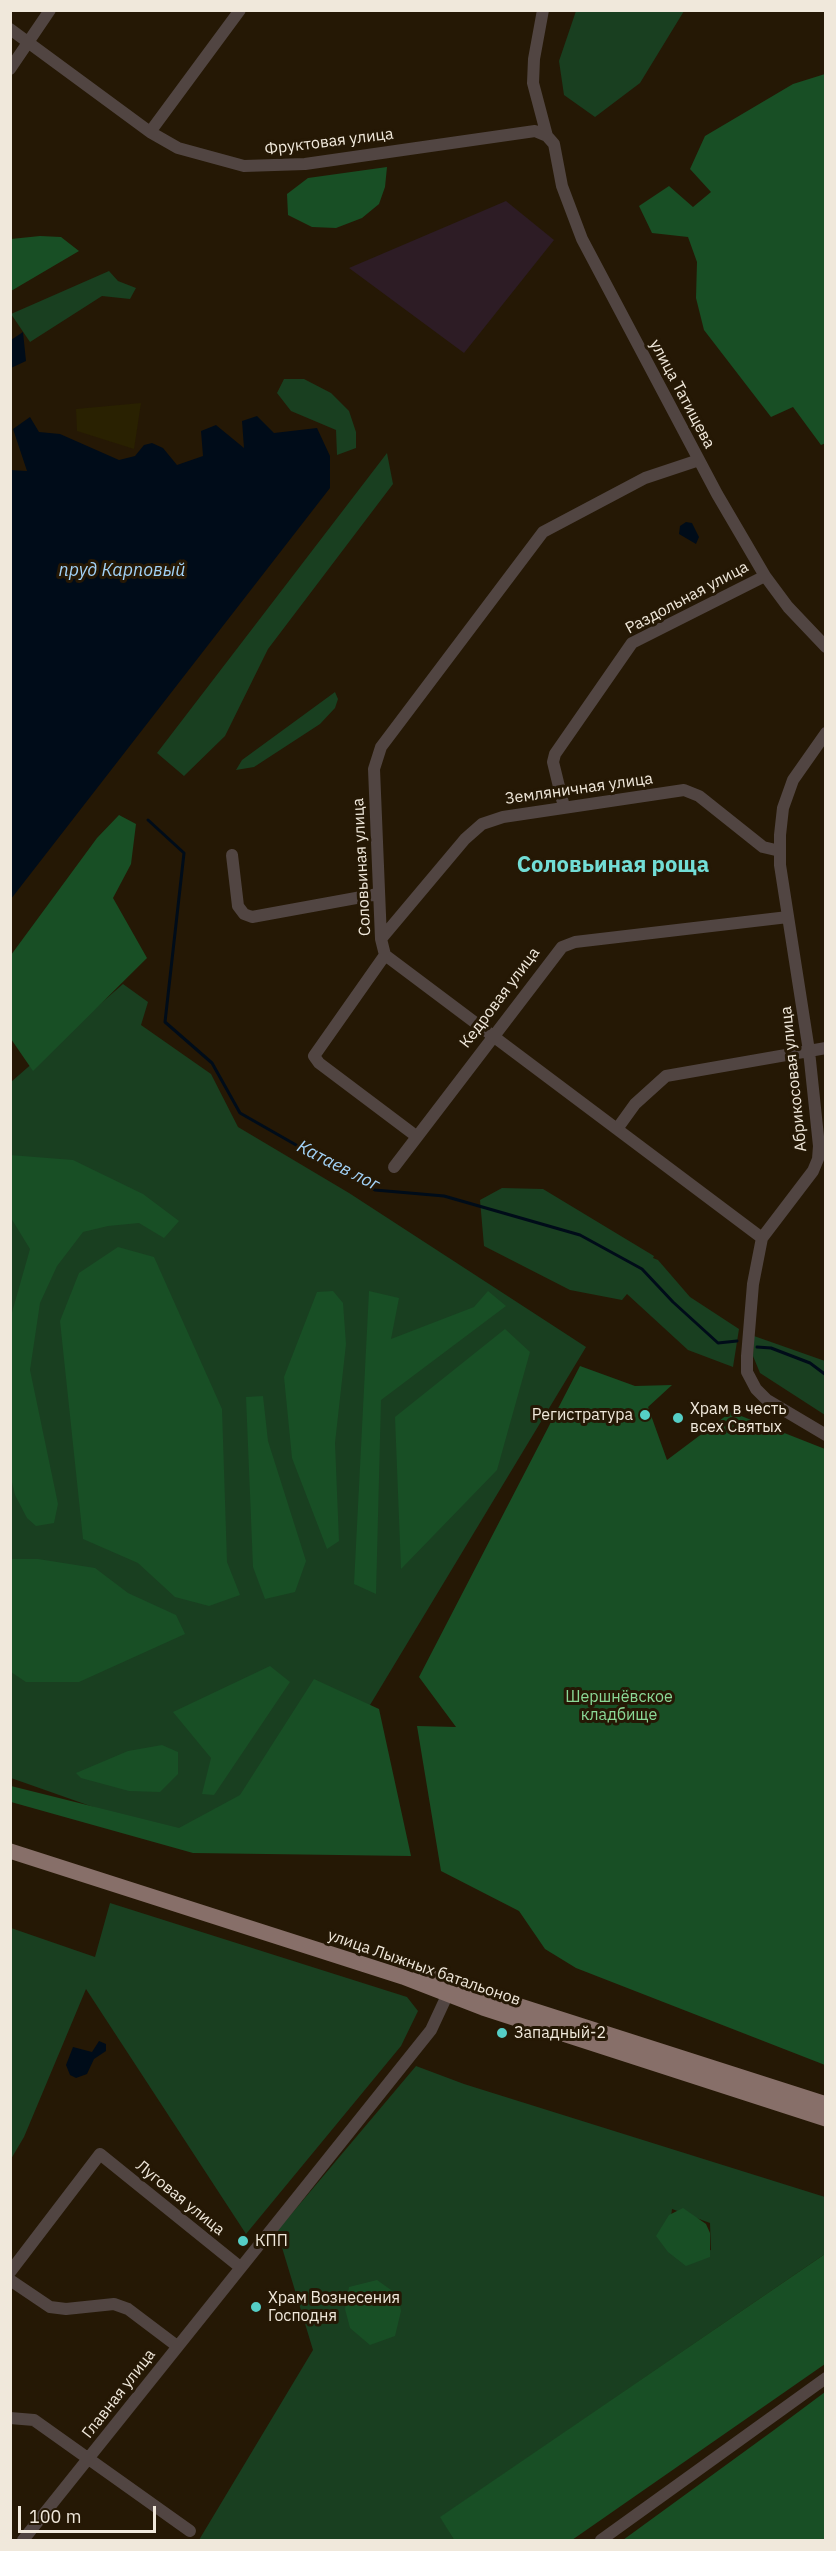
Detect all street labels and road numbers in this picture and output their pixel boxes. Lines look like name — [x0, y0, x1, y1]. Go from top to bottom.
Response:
street label: Фруктовая улица — [263, 125, 395, 159]
street label: улица Татищева — [645, 336, 719, 452]
street label: Раздольная улица — [622, 557, 752, 639]
street label: Земляничная улица — [504, 769, 654, 809]
street label: Соловьиная улица — [349, 798, 375, 936]
street label: Кедровая улица — [456, 944, 544, 1052]
street label: Абрикосовая улица — [777, 1005, 811, 1153]
street label: улица Лыжных батальонов — [325, 1926, 523, 2010]
street label: Луговая улица — [132, 2156, 228, 2240]
street label: Главная улица — [78, 2346, 160, 2442]

